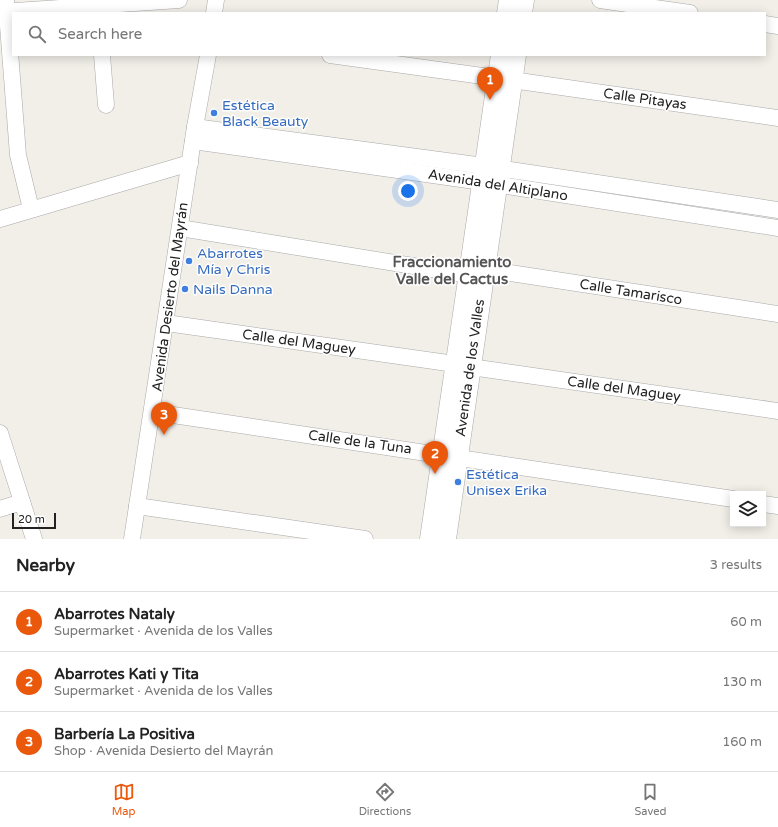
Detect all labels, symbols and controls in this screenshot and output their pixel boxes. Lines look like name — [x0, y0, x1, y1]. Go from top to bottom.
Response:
search box — [12, 12, 766, 56]
icon: search — [26, 23, 48, 45]
text: Search here — [58, 25, 142, 43]
pin: 1 — [477, 67, 503, 100]
street label: Calle Pitayas — [602, 85, 688, 113]
place label: Estética Black Beauty — [222, 97, 309, 130]
marker: Estética Black Beauty — [209, 108, 219, 118]
street label: Avenida del Altiplano — [427, 166, 569, 204]
your location — [398, 181, 418, 201]
street label: Avenida Desierto del Mayrán — [148, 201, 192, 393]
place label: Abarrotes Mía y Chris — [197, 245, 271, 278]
district label: Fraccionamiento Valle del Cactus — [393, 253, 511, 288]
marker: Abarrotes Mía y Chris — [184, 256, 194, 266]
street label: Calle Tamarisco — [578, 275, 684, 309]
place label: Nails Danna — [193, 281, 273, 298]
marker: Nails Danna — [180, 284, 190, 294]
street label: Avenida de los Valles — [452, 298, 488, 438]
street label: Calle del Maguey — [241, 326, 357, 358]
street label: Calle del Maguey — [566, 373, 682, 405]
pin: 3 — [151, 402, 177, 435]
street label: Calle de la Tuna — [307, 426, 413, 458]
pin: 2 — [422, 441, 448, 474]
place label: Estética Unisex Erika — [466, 466, 547, 499]
marker: Estética Unisex Erika — [453, 477, 463, 487]
map controls — [730, 491, 766, 527]
button: layers — [730, 491, 766, 527]
scale bar — [12, 511, 56, 530]
text: 20 m — [18, 513, 45, 526]
text: Nearby — [16, 555, 75, 576]
text: 3 results — [710, 557, 762, 573]
text: Abarrotes Nataly — [54, 605, 175, 623]
text: 1 — [25, 614, 33, 630]
text: 60 m — [730, 614, 762, 630]
text: Supermarket · Avenida de los Valles — [54, 623, 273, 639]
text: Abarrotes Kati y Tita — [54, 665, 199, 683]
text: 2 — [25, 674, 33, 690]
text: 130 m — [722, 674, 762, 690]
text: Supermarket · Avenida de los Valles — [54, 683, 273, 699]
text: Barbería La Positiva — [54, 725, 195, 743]
text: 3 — [25, 734, 33, 750]
text: 160 m — [722, 734, 762, 750]
text: Shop · Avenida Desierto del Mayrán — [54, 743, 273, 759]
tab: Map — [112, 781, 135, 818]
tab: Directions — [359, 781, 411, 818]
tab: Saved — [635, 781, 666, 818]

